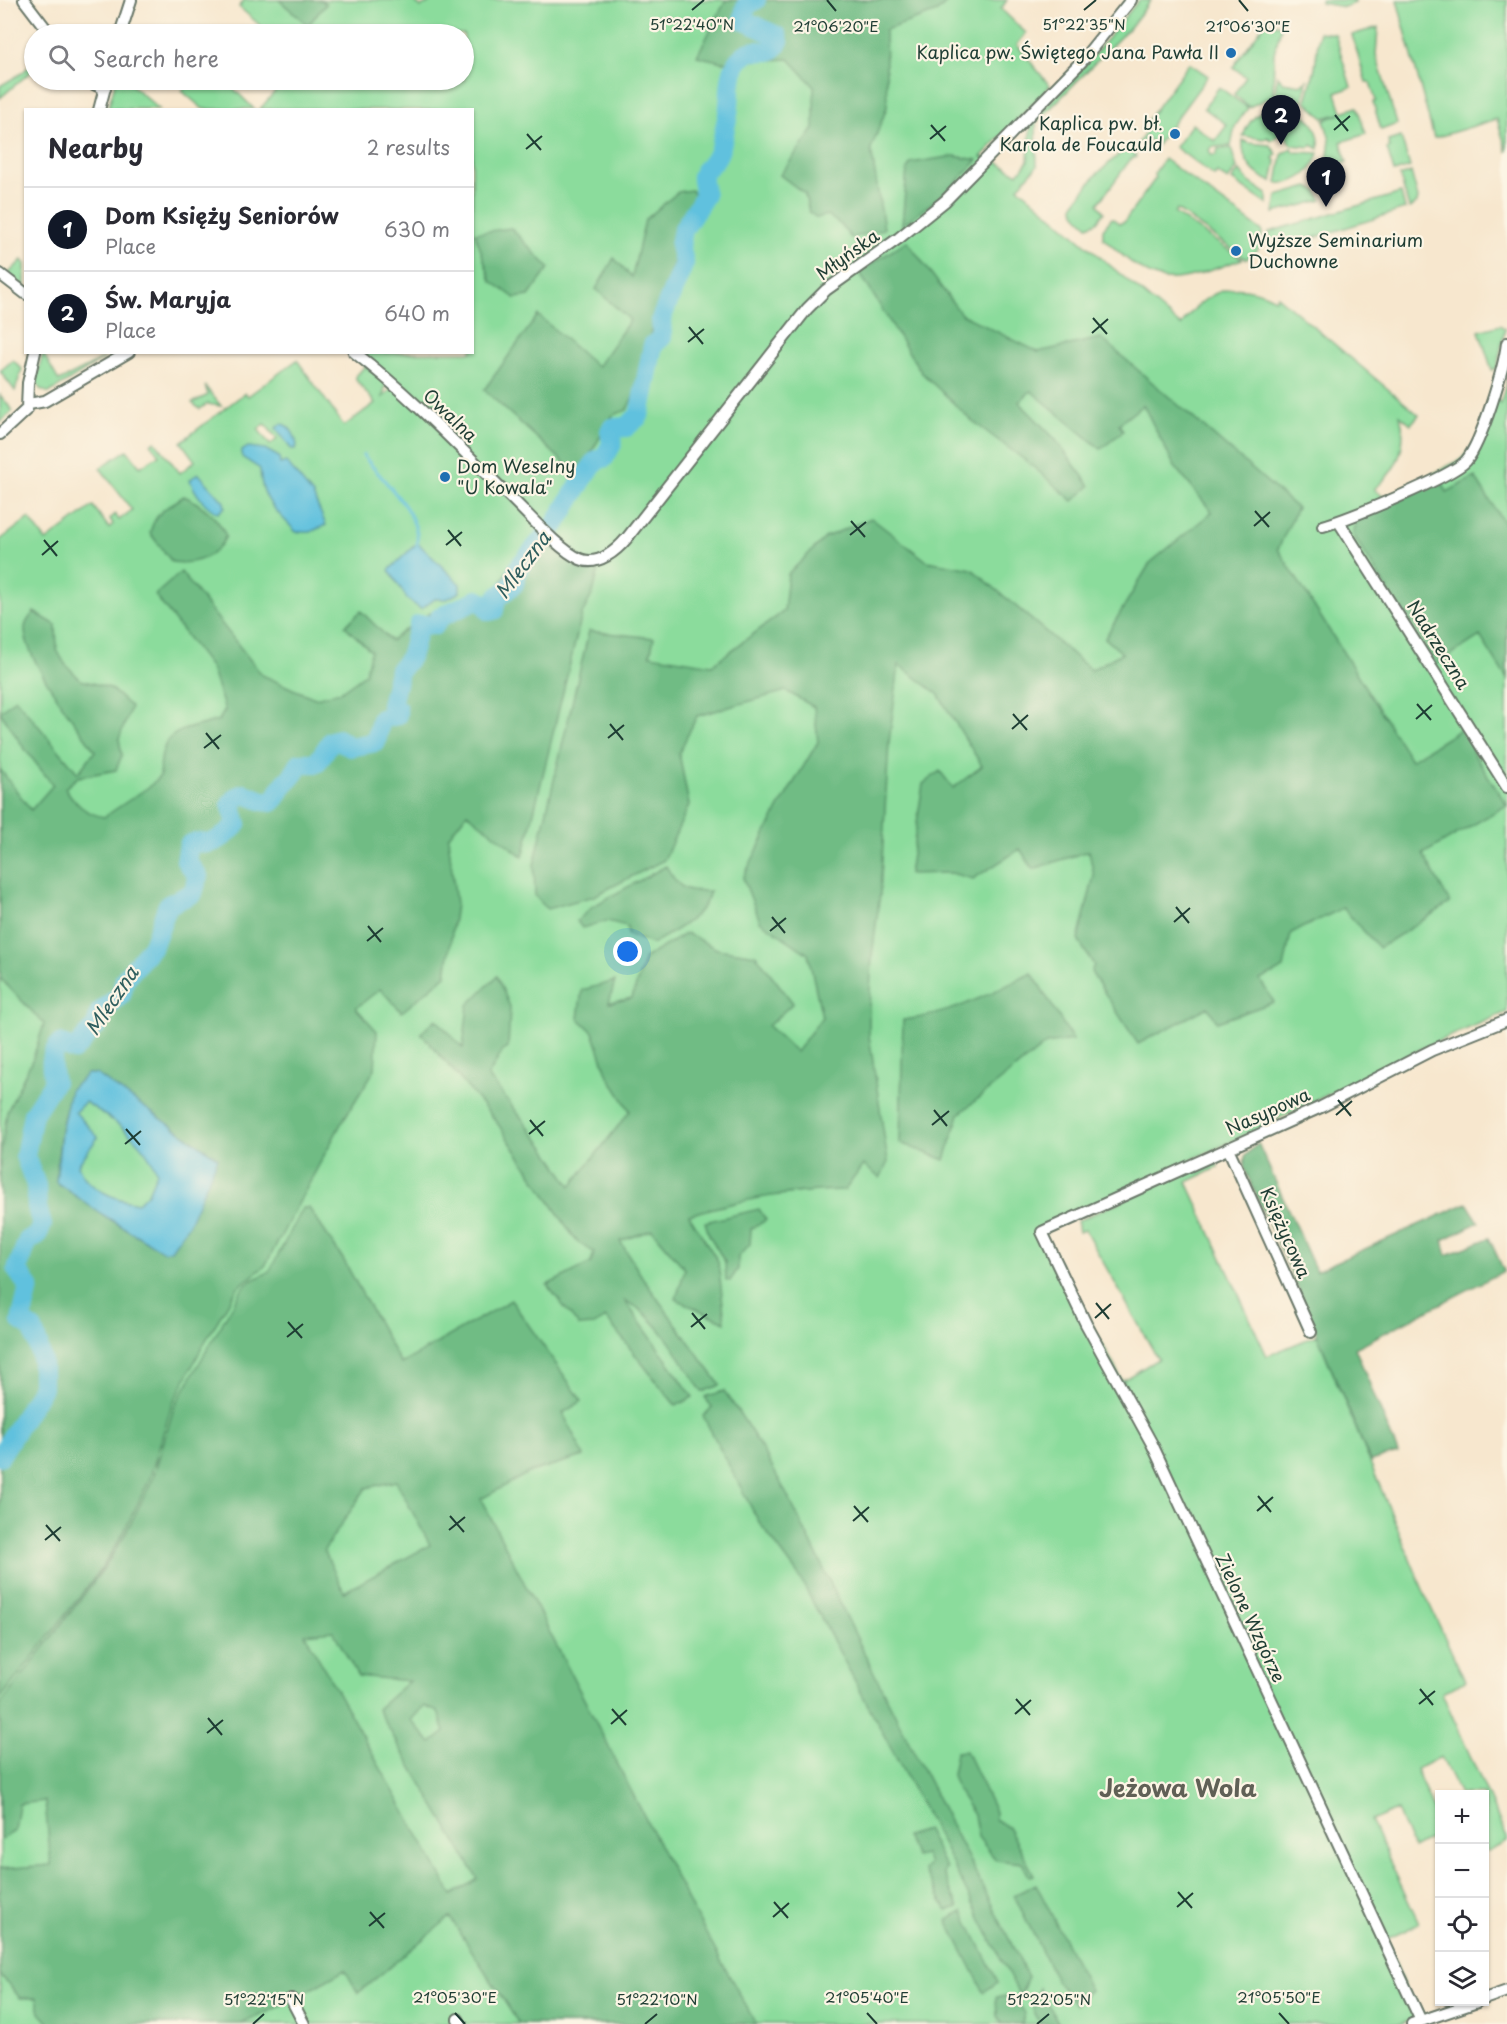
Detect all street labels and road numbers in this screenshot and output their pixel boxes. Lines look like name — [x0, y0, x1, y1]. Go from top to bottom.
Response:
street label: Młyńska — [810, 221, 885, 286]
street label: Owalna — [418, 382, 485, 448]
street label: Nadrzeczna — [1401, 594, 1478, 695]
street label: Nasypowa — [1221, 1080, 1315, 1141]
street label: Księżycowa — [1254, 1183, 1319, 1283]
street label: Zielone Wzgórze — [1210, 1548, 1293, 1687]

